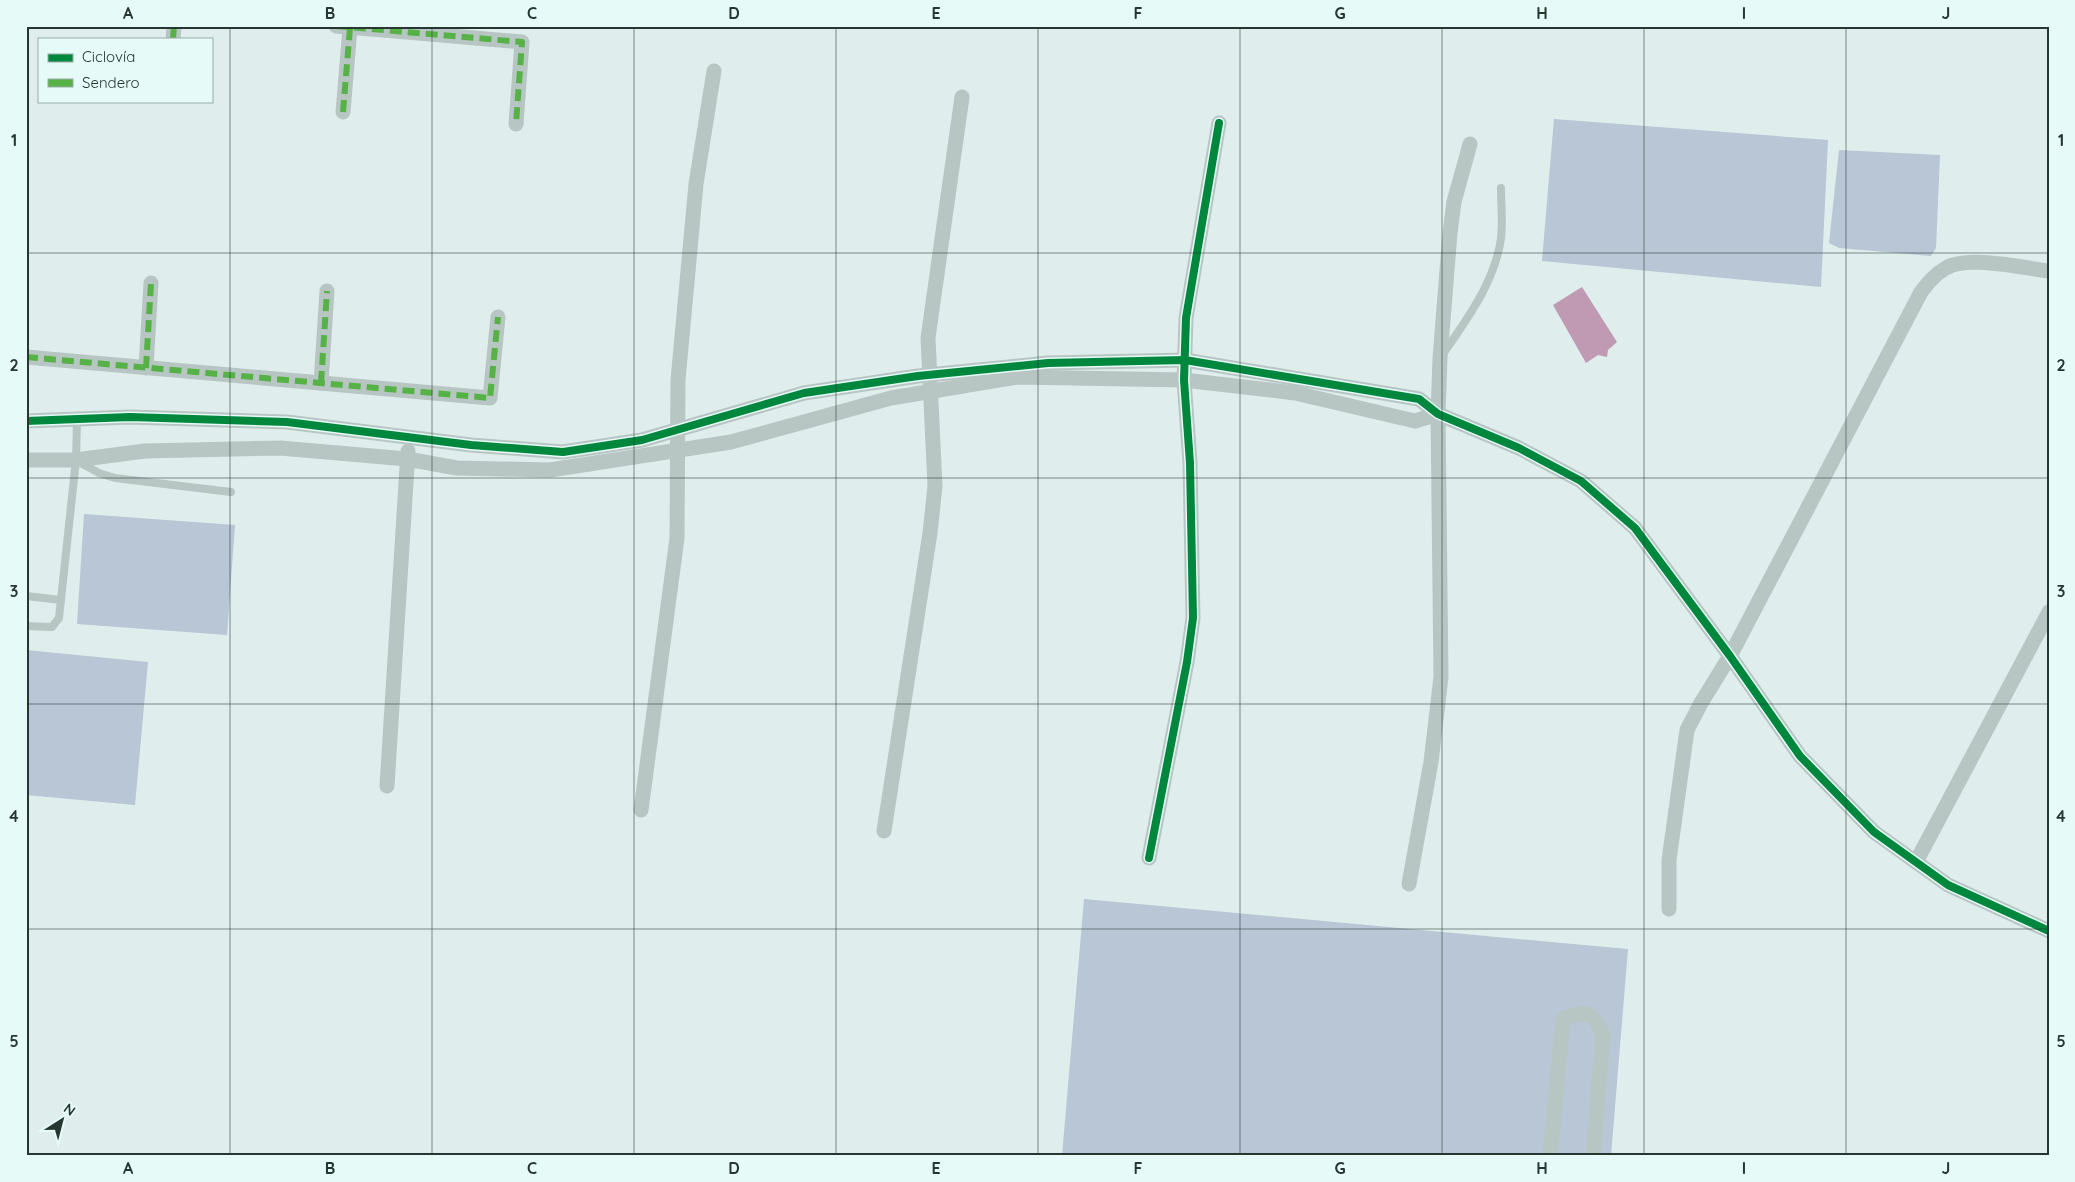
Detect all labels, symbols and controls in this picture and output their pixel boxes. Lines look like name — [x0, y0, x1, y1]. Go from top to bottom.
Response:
text: A — [123, 3, 134, 23]
text: B — [325, 3, 335, 23]
text: C — [527, 3, 537, 23]
text: D — [728, 3, 740, 23]
text: E — [931, 3, 941, 23]
text: F — [1134, 3, 1143, 23]
text: G — [1334, 3, 1346, 23]
text: H — [1536, 3, 1548, 23]
text: I — [1742, 3, 1746, 23]
text: J — [1942, 3, 1950, 23]
legend — [38, 38, 212, 102]
text: Ciclovía — [82, 47, 135, 66]
text: Sendero — [82, 73, 140, 92]
text: 1 — [11, 130, 17, 150]
text: 1 — [2058, 130, 2064, 150]
text: 2 — [9, 355, 19, 375]
text: 2 — [2056, 355, 2066, 375]
text: 3 — [10, 581, 18, 601]
text: 3 — [2057, 581, 2065, 601]
text: 4 — [9, 806, 19, 826]
text: 4 — [2056, 806, 2066, 826]
text: 5 — [9, 1031, 19, 1051]
text: 5 — [2056, 1031, 2066, 1051]
north arrow — [38, 1094, 88, 1144]
text: N — [60, 1099, 79, 1120]
text: A — [123, 1158, 134, 1178]
text: B — [325, 1158, 335, 1178]
text: C — [527, 1158, 537, 1178]
text: D — [728, 1158, 740, 1178]
text: E — [931, 1158, 941, 1178]
text: F — [1134, 1158, 1143, 1178]
text: G — [1334, 1158, 1346, 1178]
text: H — [1536, 1158, 1548, 1178]
text: I — [1742, 1158, 1746, 1178]
text: J — [1942, 1158, 1950, 1178]

